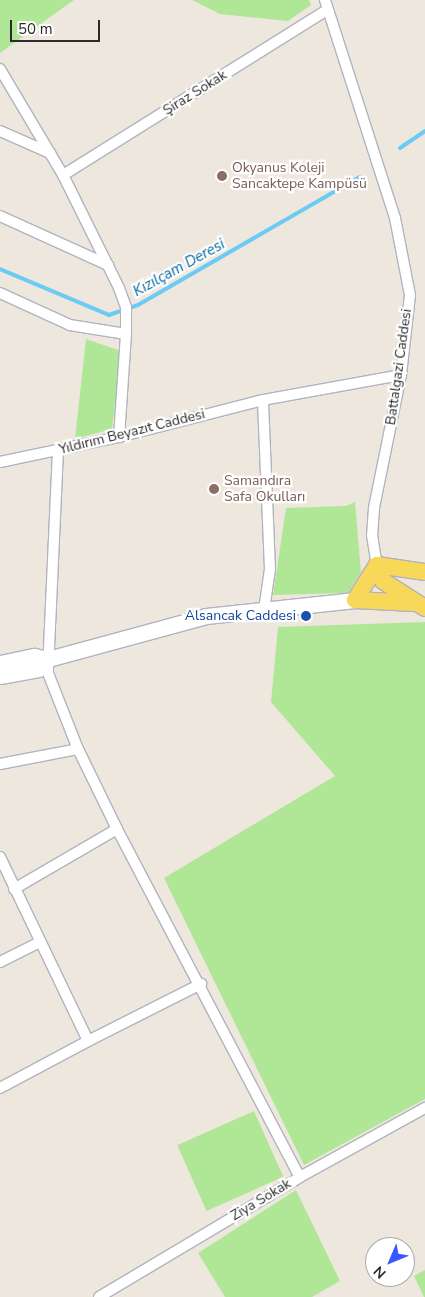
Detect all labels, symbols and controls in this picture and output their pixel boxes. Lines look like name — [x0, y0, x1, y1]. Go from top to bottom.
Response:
scale bar — [12, 10, 102, 42]
text: 50 m — [18, 19, 53, 39]
street label: Şiraz Sokak — [160, 67, 230, 119]
place label: Okyanus Koleji Sancaktepe Kampüsü — [232, 160, 367, 192]
marker: Okyanus Koleji Sancaktepe Kampüsü — [216, 170, 228, 182]
water label: Kızılçam Deresi — [130, 235, 228, 301]
street label: Battalgazi Caddesi — [383, 308, 415, 426]
street label: Yıldırım Beyazıt Caddesi — [57, 406, 207, 458]
place label: Samandıra Safa Okulları — [224, 473, 305, 506]
marker: Samandıra Safa Okulları — [208, 483, 220, 495]
place label: Alsancak Caddesi — [185, 608, 296, 624]
marker: Alsancak Caddesi — [300, 610, 312, 622]
street label: Ziya Sokak — [228, 1175, 294, 1225]
north arrow — [365, 1237, 415, 1287]
text: N — [369, 1262, 390, 1283]

